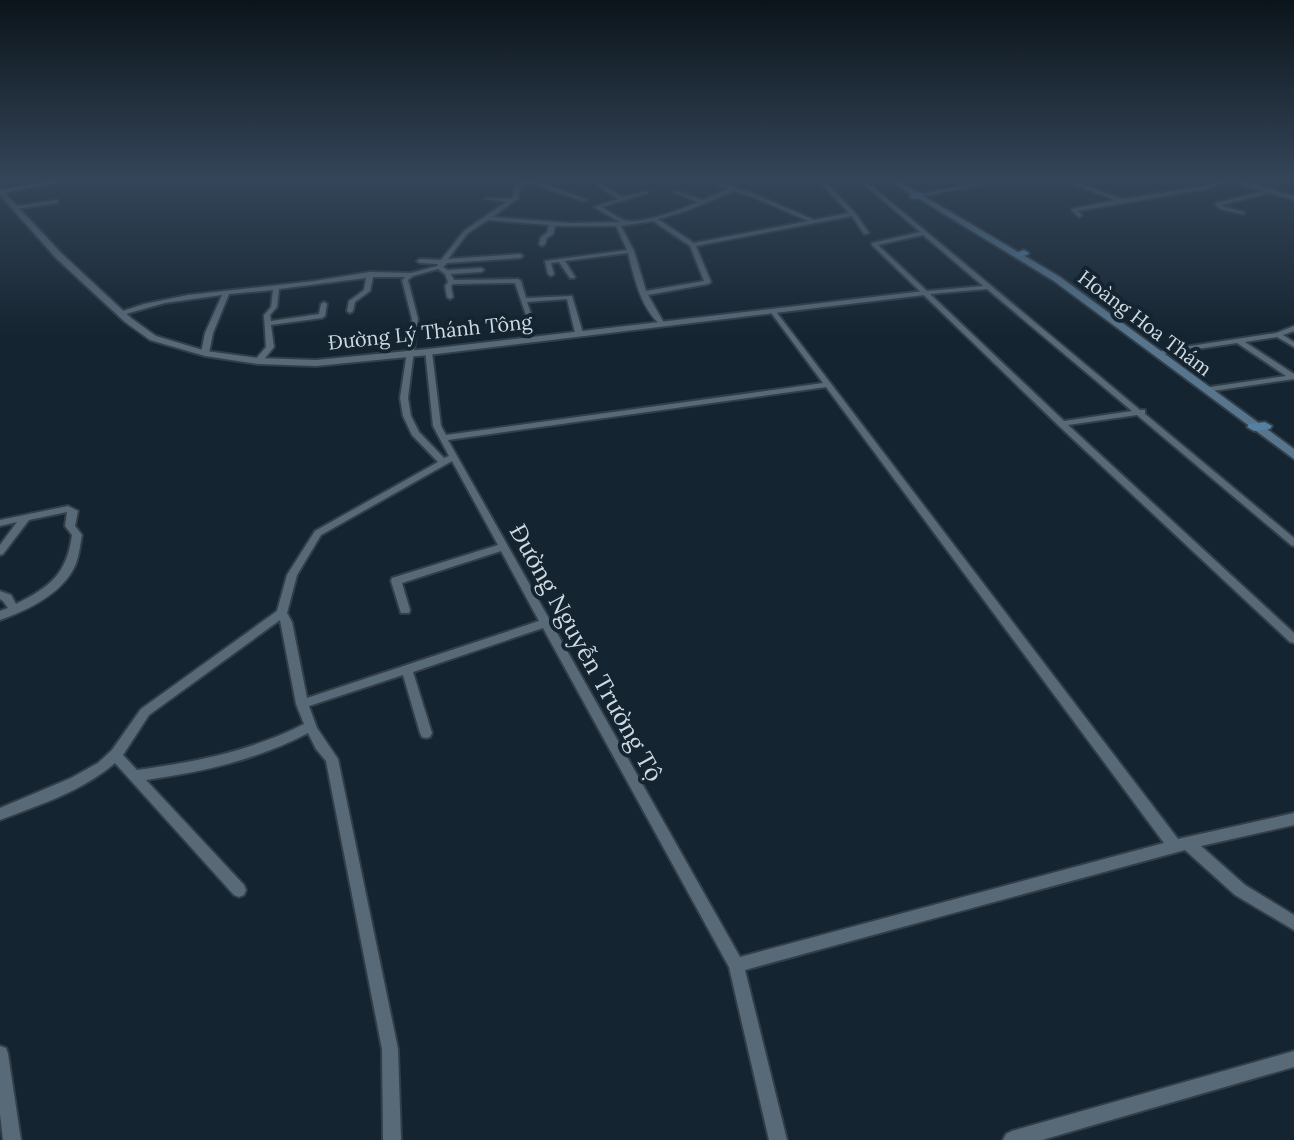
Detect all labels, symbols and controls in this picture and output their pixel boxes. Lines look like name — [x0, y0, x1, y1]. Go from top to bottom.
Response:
street label: Hoàng Hoa Thám — [1073, 264, 1217, 381]
street label: Đường Lý Thánh Tông — [327, 308, 534, 355]
street label: Đường Nguyễn Trường Tộ — [503, 518, 670, 787]

